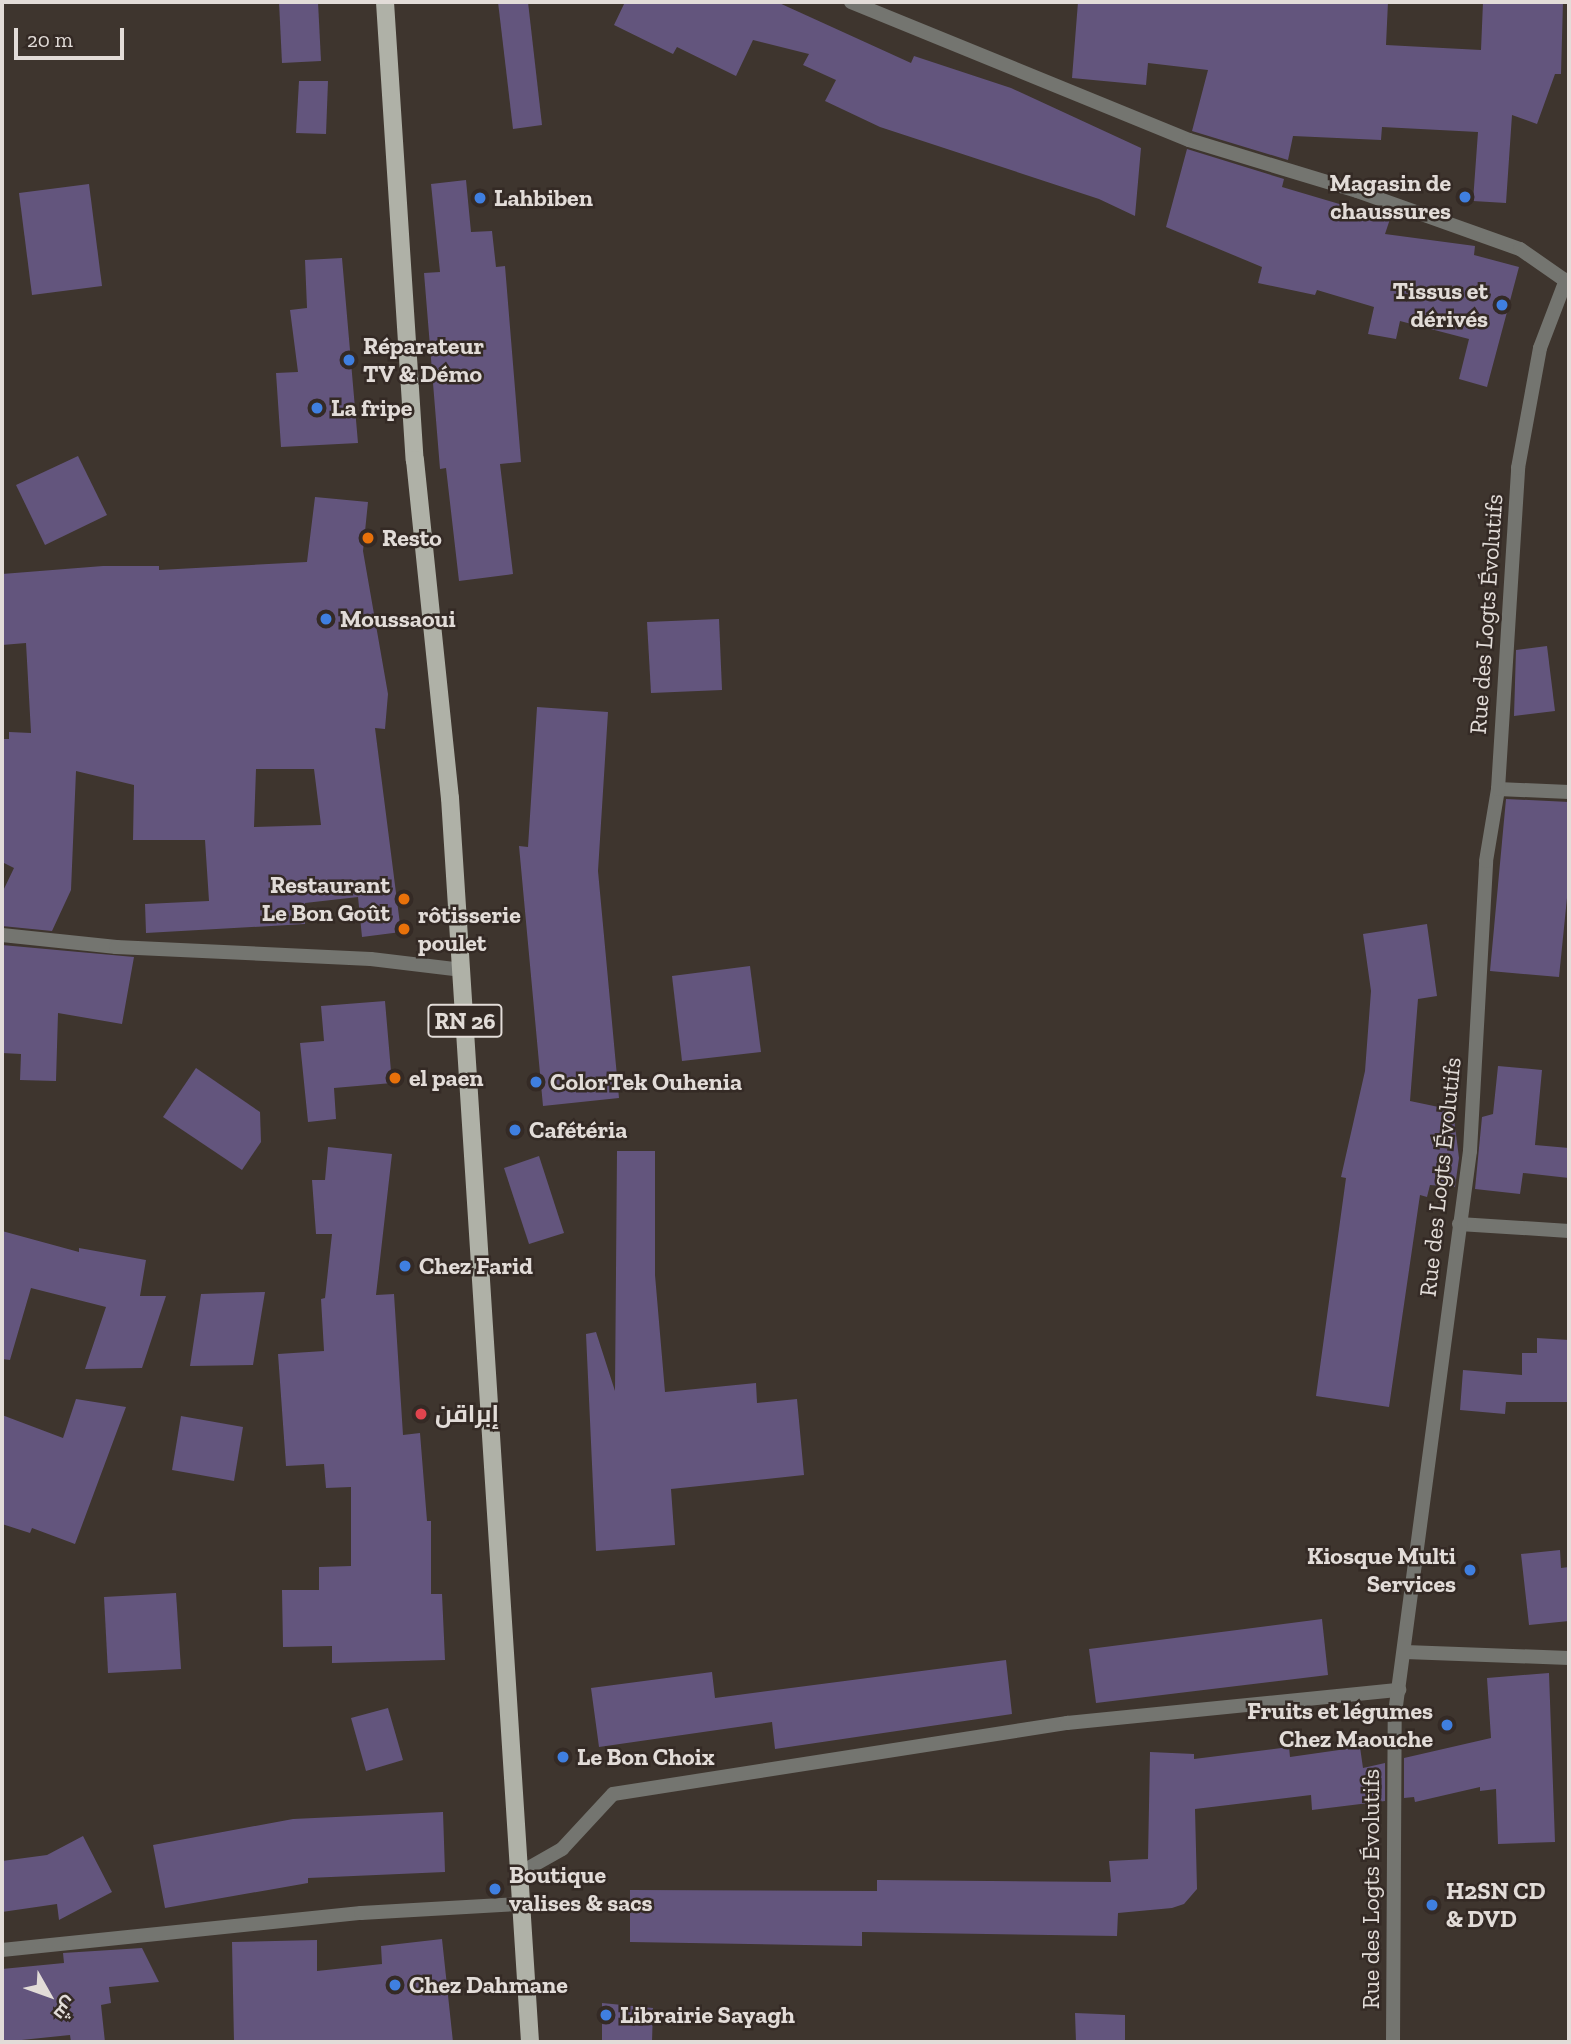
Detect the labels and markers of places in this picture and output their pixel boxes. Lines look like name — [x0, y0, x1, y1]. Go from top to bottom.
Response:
place label: Magasin de chaussures — [1329, 169, 1451, 225]
place label: Lahbiben — [494, 184, 593, 212]
marker: Magasin de chaussures — [1457, 189, 1473, 205]
marker: Lahbiben — [472, 190, 488, 206]
place label: Tissus et dérivés — [1392, 277, 1488, 333]
marker: Tissus et dérivés — [1494, 297, 1510, 313]
place label: Réparateur TV & Démo — [363, 332, 484, 388]
marker: Réparateur TV & Démo — [341, 352, 357, 368]
place label: La fripe — [331, 394, 412, 422]
marker: La fripe — [309, 400, 325, 416]
place label: Resto — [382, 524, 442, 552]
marker: Resto — [360, 530, 376, 546]
place label: Moussaoui — [340, 605, 456, 633]
marker: Moussaoui — [318, 611, 334, 627]
place label: Restaurant Le Bon Goût — [262, 871, 390, 927]
marker: Restaurant Le Bon Goût — [396, 891, 412, 907]
place label: rôtisserie poulet — [418, 901, 521, 957]
marker: rôtisserie poulet — [396, 921, 412, 937]
place label: el paen — [409, 1064, 484, 1092]
place label: ColorTek Ouhenia — [550, 1068, 742, 1096]
marker: el paen — [387, 1070, 403, 1086]
marker: ColorTek Ouhenia — [528, 1074, 544, 1090]
place label: Cafétéria — [529, 1116, 627, 1144]
marker: Cafétéria — [507, 1122, 523, 1138]
place label: Chez Farid — [419, 1252, 533, 1280]
marker: Chez Farid — [397, 1258, 413, 1274]
place label: إبراقن — [435, 1400, 499, 1428]
marker: إبراقن — [413, 1406, 429, 1422]
place label: Kiosque Multi Services — [1307, 1542, 1456, 1598]
marker: Kiosque Multi Services — [1462, 1562, 1478, 1578]
place label: Fruits et légumes Chez Maouche — [1247, 1697, 1433, 1753]
marker: Fruits et légumes Chez Maouche — [1439, 1717, 1455, 1733]
place label: Le Bon Choix — [577, 1743, 715, 1771]
marker: Le Bon Choix — [555, 1749, 571, 1765]
place label: Boutique valises & sacs — [509, 1861, 653, 1917]
place label: H2SN CD & DVD — [1446, 1877, 1545, 1933]
marker: Boutique valises & sacs — [487, 1881, 503, 1897]
marker: H2SN CD & DVD — [1424, 1897, 1440, 1913]
place label: Chez Dahmane — [409, 1971, 568, 1999]
marker: Chez Dahmane — [387, 1977, 403, 1993]
place label: Librairie Sayagh — [620, 2001, 795, 2029]
marker: Librairie Sayagh — [598, 2007, 614, 2023]

